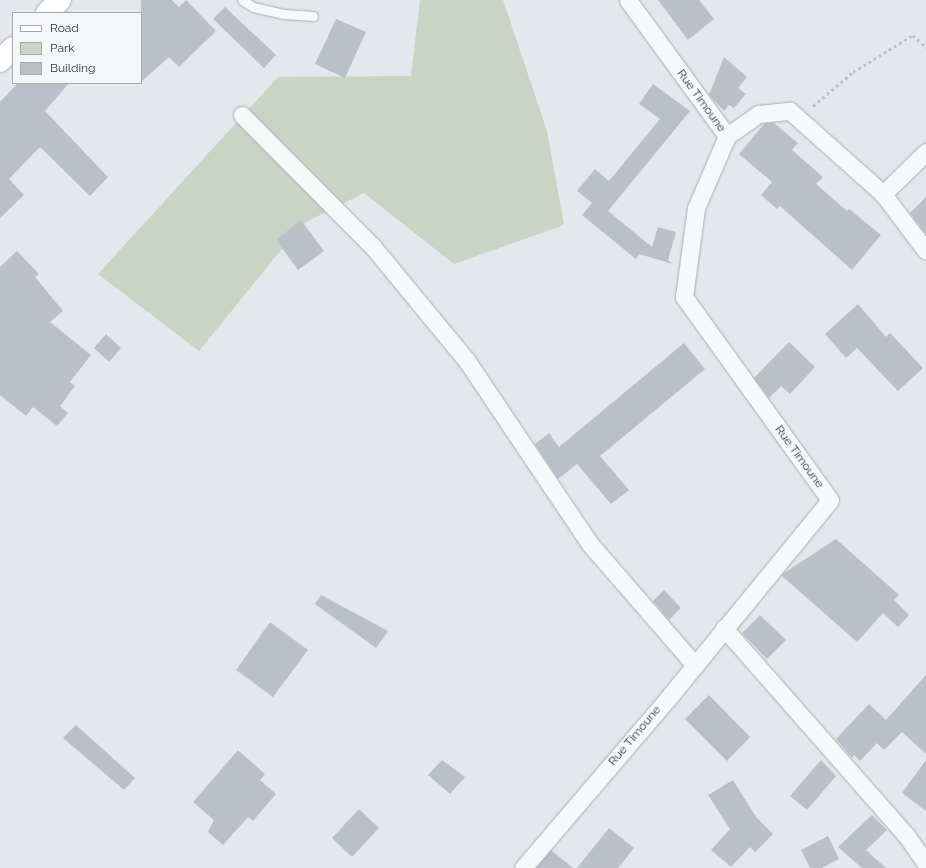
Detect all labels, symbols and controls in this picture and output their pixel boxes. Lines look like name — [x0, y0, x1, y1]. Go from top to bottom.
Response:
legend — [12, 12, 142, 84]
text: Road — [50, 21, 79, 35]
text: Park — [50, 41, 75, 55]
text: Building — [50, 61, 96, 75]
street label: Rue Timoune — [673, 67, 729, 135]
street label: Rue Timoune — [771, 423, 827, 491]
street label: Rue Timoune — [606, 703, 664, 769]

